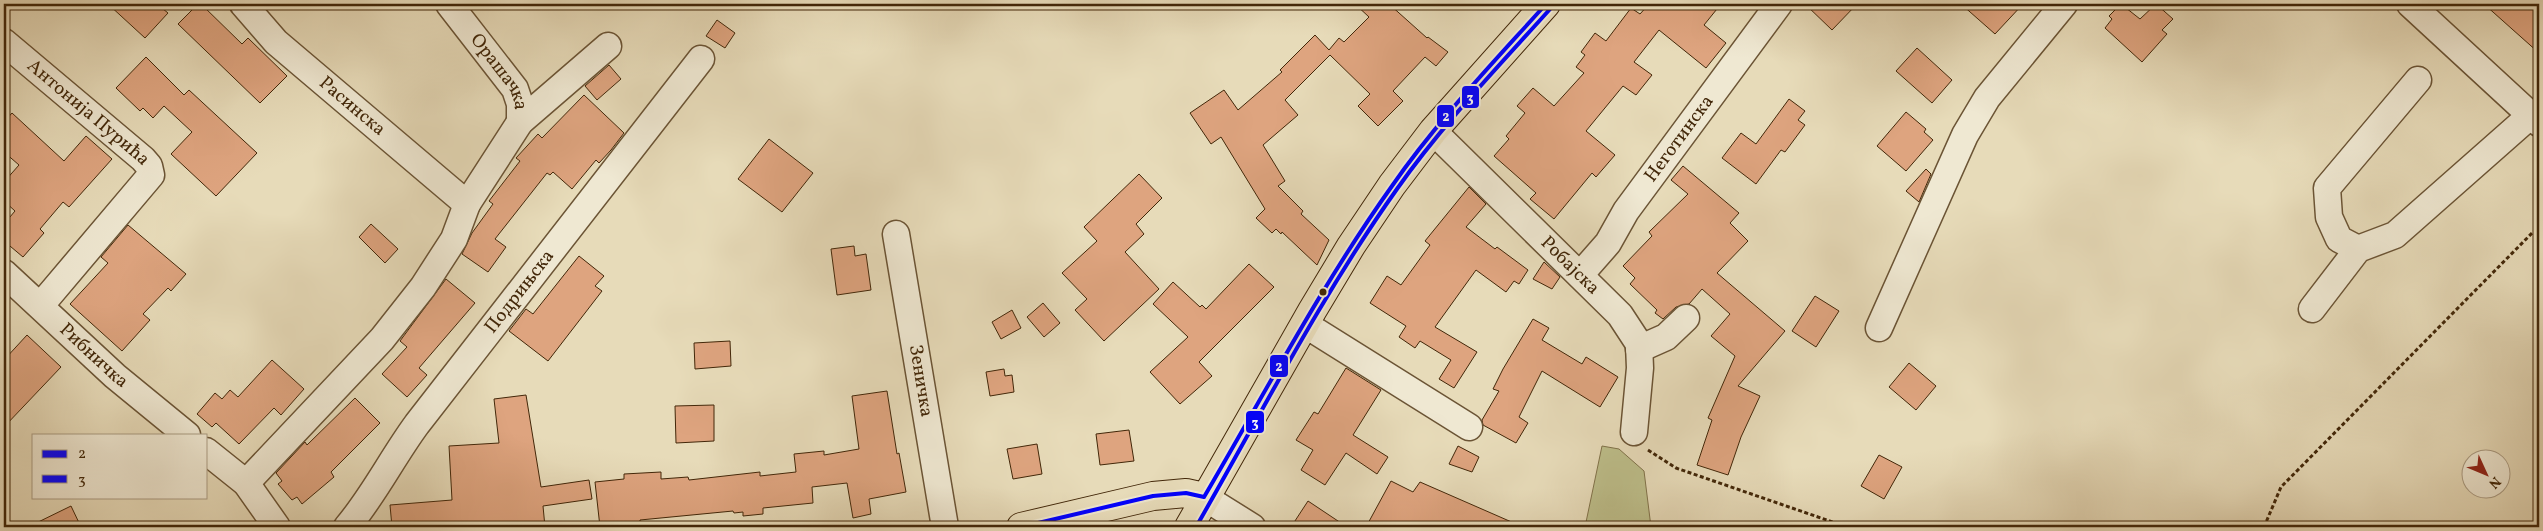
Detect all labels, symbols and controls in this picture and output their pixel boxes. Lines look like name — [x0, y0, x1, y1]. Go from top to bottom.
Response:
street label: Орашачка — [464, 28, 533, 110]
street label: Антонија Пурића — [21, 53, 156, 171]
street label: Расинска — [313, 71, 391, 142]
line badge: 3 — [1461, 85, 1480, 109]
text: 3 — [1466, 89, 1474, 108]
street label: Неготинска — [1639, 90, 1720, 188]
line badge: 2 — [1436, 104, 1455, 128]
text: 2 — [1442, 108, 1450, 127]
street label: Робајска — [1534, 231, 1605, 301]
street label: Подрињска — [479, 245, 561, 339]
unlabelled marker — [1318, 287, 1328, 297]
street label: Рибничка — [53, 317, 134, 395]
street label: Зеничка — [902, 343, 939, 419]
line badge: 2 — [1269, 354, 1289, 378]
text: 2 — [1275, 358, 1283, 377]
line badge: 3 — [1245, 410, 1265, 434]
text: 3 — [1251, 414, 1259, 433]
legend — [32, 434, 208, 498]
text: 2 — [78, 444, 86, 465]
north arrow — [2460, 448, 2510, 498]
text: 3 — [78, 470, 86, 491]
text: N — [2484, 472, 2505, 492]

